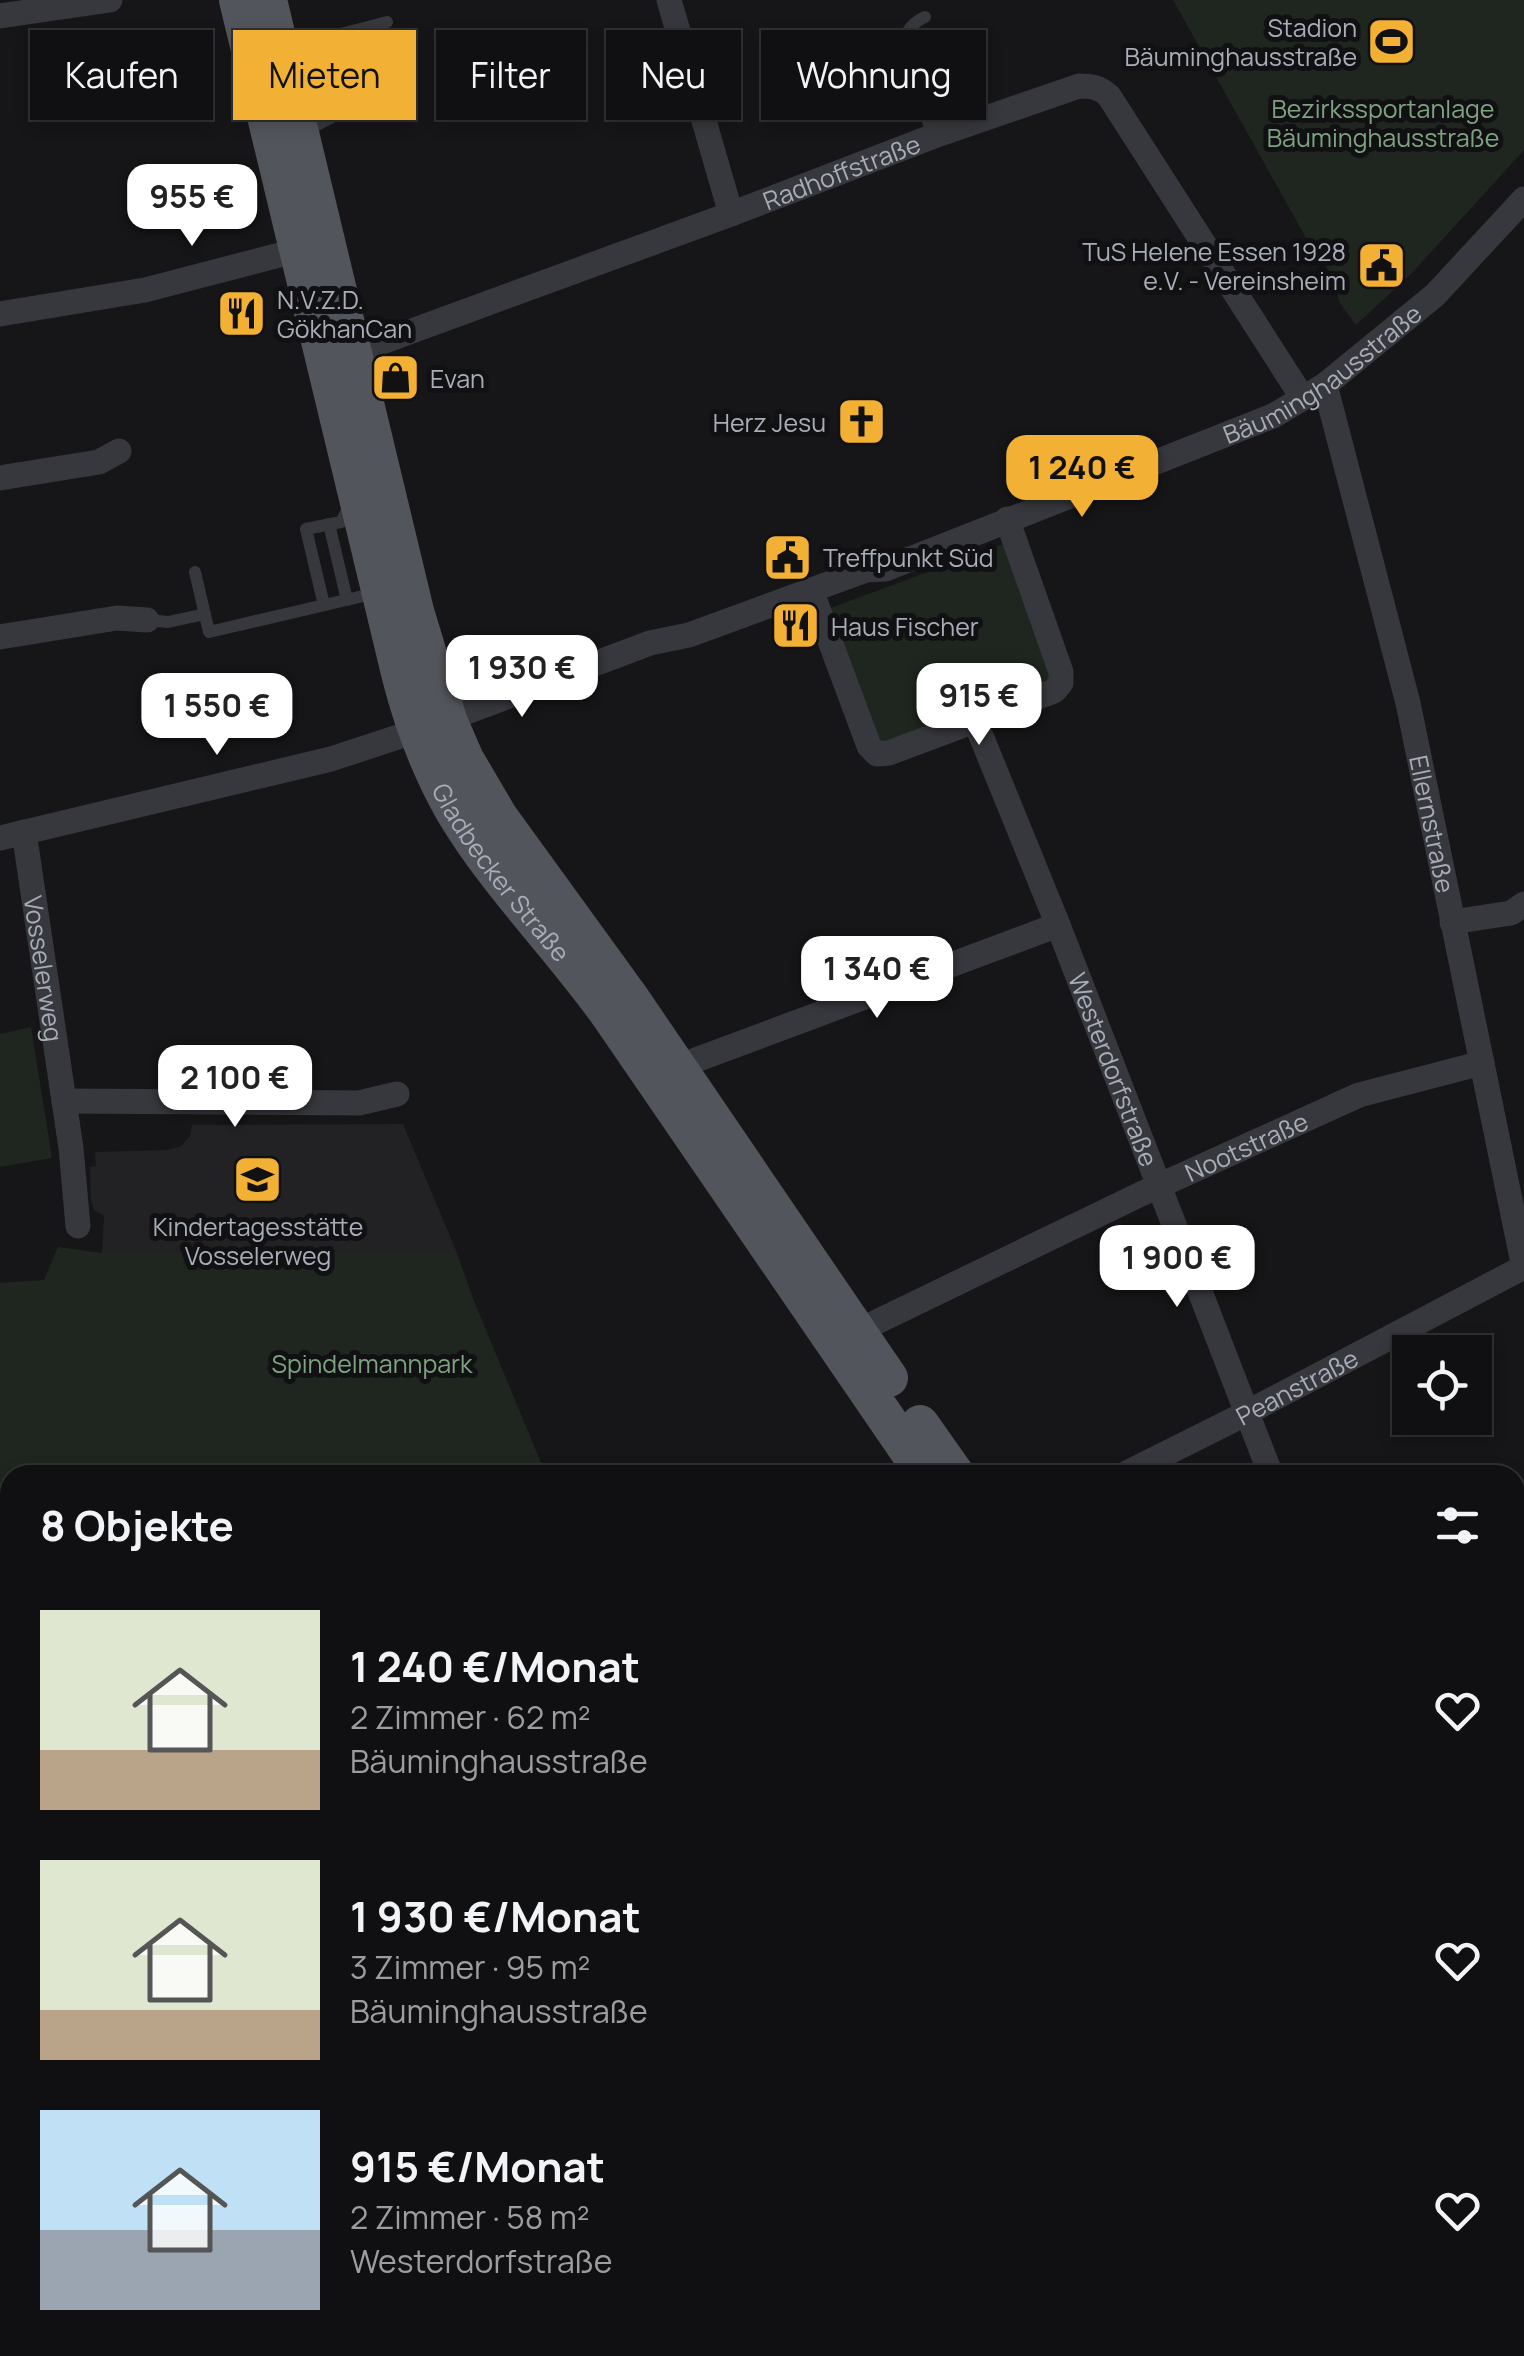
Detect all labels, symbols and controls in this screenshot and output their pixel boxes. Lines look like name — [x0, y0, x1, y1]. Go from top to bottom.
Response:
place label: Stadion Bäuminghausstraße — [1124, 10, 1357, 74]
sports icon: Stadion Bäuminghausstraße — [1366, 15, 1418, 67]
chip: Kaufen — [30, 30, 213, 120]
chip: Mieten — [233, 30, 416, 120]
chip: Filter — [436, 30, 586, 120]
chip: Neu — [606, 30, 741, 120]
chip: Wohnung — [761, 30, 986, 120]
park label: Bezirkssportanlage Bäuminghausstraße — [1267, 91, 1499, 155]
street label: Radhoffstraße — [758, 125, 925, 218]
pin: 955 € — [122, 164, 262, 249]
text: 955 € — [149, 174, 235, 218]
place label: TuS Helene Essen 1928 e.V. - Vereinsheim — [1082, 234, 1346, 298]
public building icon: TuS Helene Essen 1928 e.V. - Vereinsheim — [1355, 239, 1407, 291]
place label: N.V.Z.D. GökhanCan — [277, 282, 412, 346]
restaurant icon: N.V.Z.D. GökhanCan — [216, 287, 268, 339]
street label: Bäuminghausstraße — [1218, 296, 1429, 452]
shop icon: Evan — [369, 352, 421, 404]
place label: Evan — [430, 361, 485, 396]
church icon: Herz Jesu — [835, 396, 887, 448]
place label: Herz Jesu — [713, 405, 826, 440]
pin: 1 240 € — [990, 435, 1174, 520]
text: 1 240 € — [1028, 445, 1136, 489]
public building icon: Treffpunkt Süd — [762, 531, 814, 583]
place label: Treffpunkt Süd — [823, 540, 994, 575]
restaurant icon: Haus Fischer — [770, 600, 822, 652]
place label: Haus Fischer — [831, 609, 979, 644]
pin: 1 930 € — [430, 635, 614, 720]
text: 1 930 € — [468, 645, 576, 689]
pin: 915 € — [909, 663, 1049, 748]
pin: 1 550 € — [125, 673, 309, 758]
text: 915 € — [939, 673, 1019, 717]
text: 1 550 € — [163, 683, 271, 727]
street label: Ellernstraße — [1402, 752, 1464, 896]
street label: Gladbecker Straße — [424, 777, 579, 968]
street label: Vosselerweg — [16, 893, 72, 1044]
pin: 1 340 € — [785, 936, 969, 1021]
text: 1 340 € — [823, 946, 931, 990]
street label: Westerdorfstraße — [1061, 967, 1167, 1171]
pin: 2 100 € — [143, 1045, 327, 1130]
text: 2 100 € — [180, 1055, 290, 1099]
street label: Nootstraße — [1179, 1103, 1314, 1189]
school or university icon: Kindertagesstätte Vosselerweg — [232, 1154, 284, 1206]
place label: Kindertagesstätte Vosselerweg — [153, 1209, 363, 1273]
pin: 1 900 € — [1085, 1225, 1269, 1310]
text: 1 900 € — [1122, 1235, 1232, 1279]
map controls — [1392, 1335, 1492, 1435]
button: locate — [1392, 1335, 1492, 1435]
street label: Peanstraße — [1230, 1340, 1364, 1433]
park label: Spindelmannpark — [272, 1346, 473, 1381]
text: 8 Objekte — [40, 1496, 234, 1554]
icon: filters — [1430, 1498, 1485, 1553]
text: 1 240 €/Monat — [350, 1637, 640, 1695]
icon: home — [120, 1650, 240, 1770]
icon: heart — [1430, 1683, 1485, 1738]
text: 2 Zimmer · 62 m² — [350, 1695, 591, 1739]
text: Bäuminghausstraße — [350, 1739, 648, 1783]
text: 1 930 €/Monat — [350, 1887, 641, 1945]
icon: home — [120, 1900, 240, 2020]
icon: heart — [1430, 1933, 1485, 1988]
text: 3 Zimmer · 95 m² — [350, 1945, 590, 1989]
text: Bäuminghausstraße — [350, 1989, 648, 2033]
text: 915 €/Monat — [350, 2137, 605, 2195]
icon: home — [120, 2150, 240, 2270]
icon: heart — [1430, 2183, 1485, 2238]
text: 2 Zimmer · 58 m² — [350, 2195, 590, 2239]
text: Westerdorfstraße — [350, 2239, 613, 2283]

